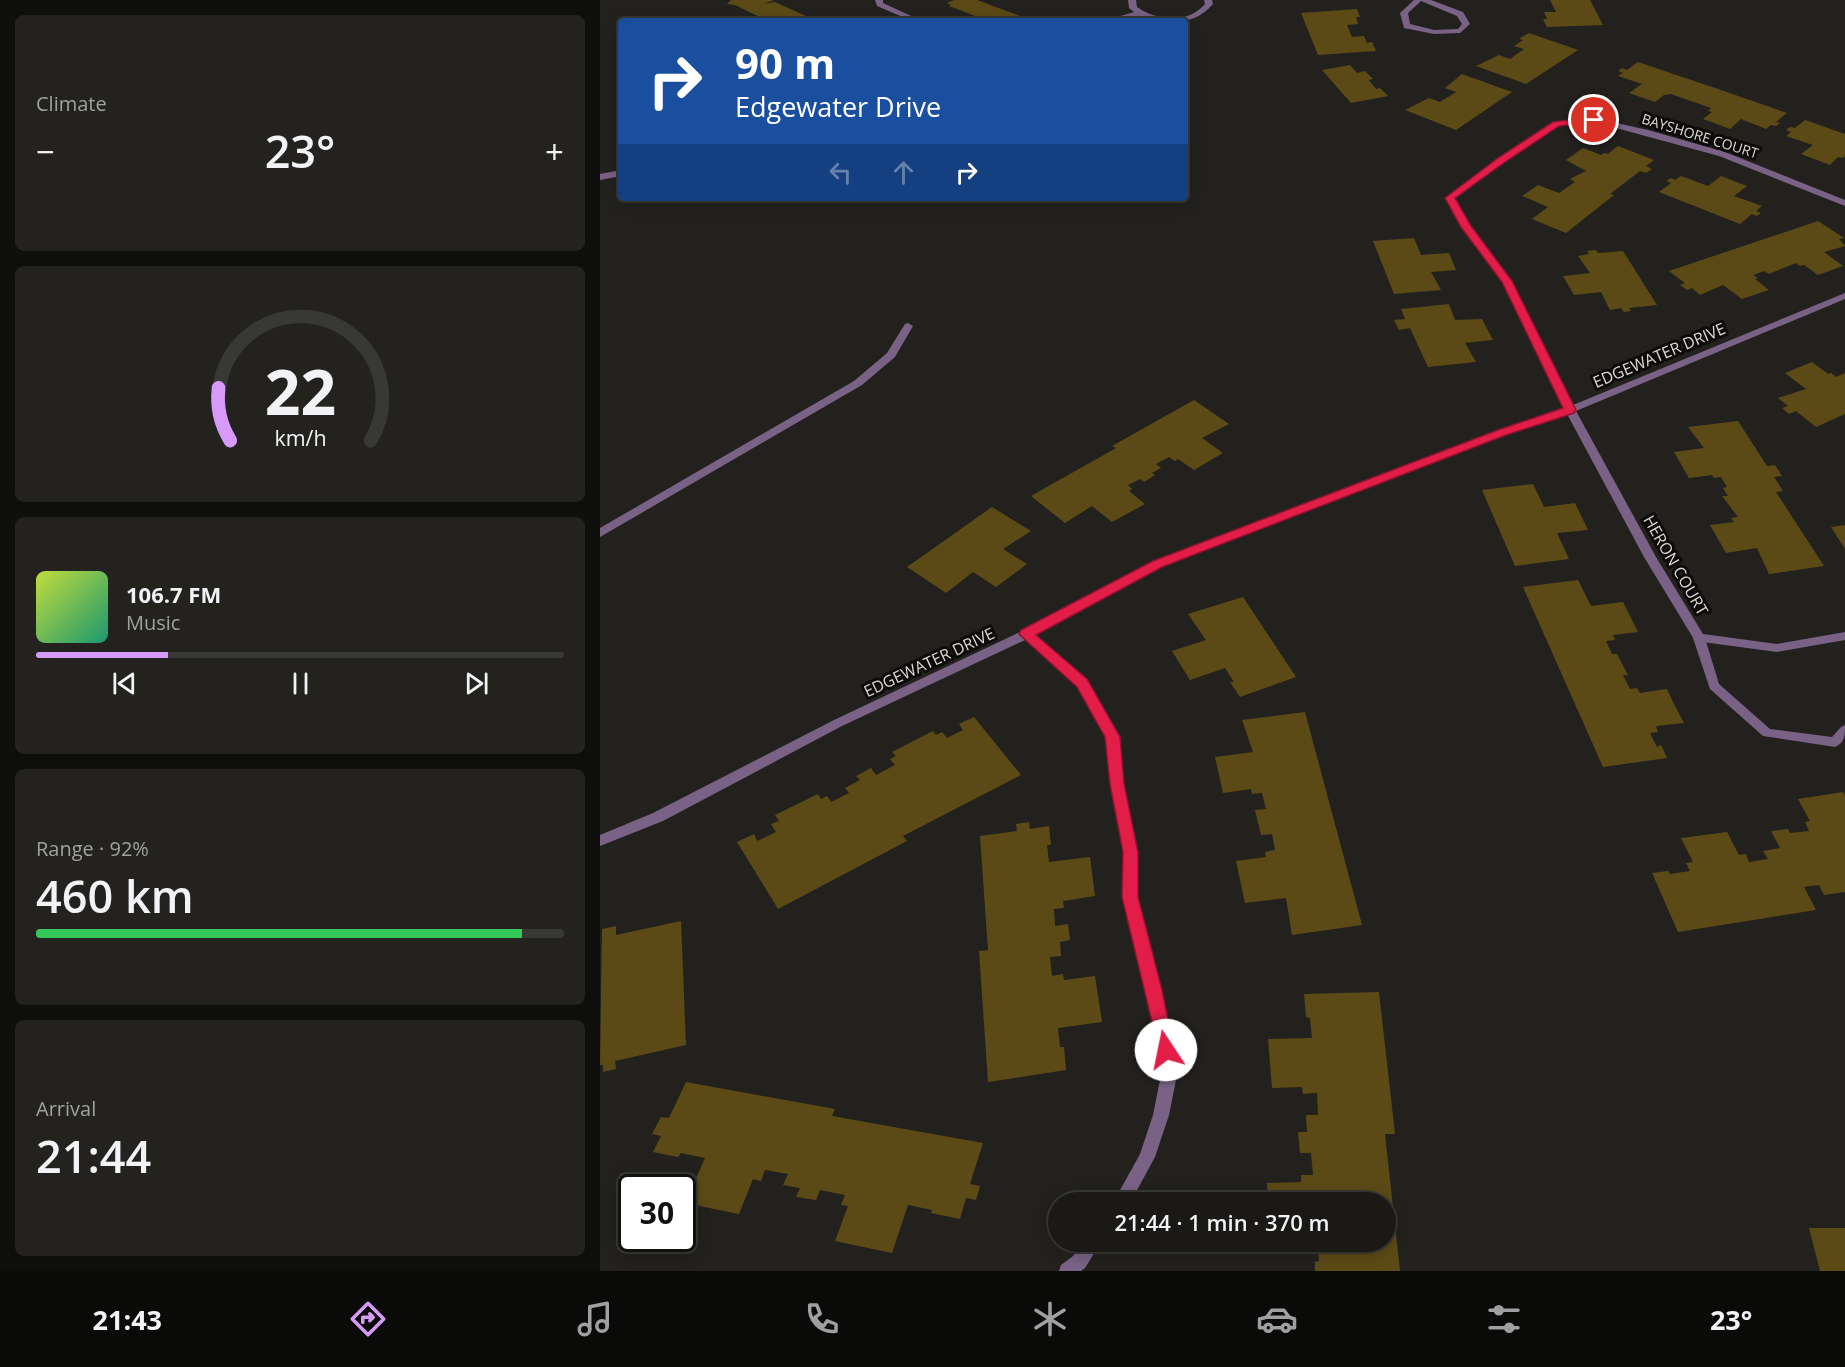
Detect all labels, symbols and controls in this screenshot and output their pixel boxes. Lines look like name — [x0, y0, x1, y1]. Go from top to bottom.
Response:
text: 90 m — [735, 34, 835, 91]
icon: right — [636, 42, 714, 120]
text: Edgewater Drive — [735, 88, 941, 125]
text: Climate — [36, 90, 107, 117]
pin — [1568, 94, 1619, 145]
icon: arrive — [1577, 103, 1610, 136]
street label: BAYSHORE COURT — [1640, 109, 1761, 162]
text: 23° — [265, 120, 335, 181]
text: − — [36, 129, 55, 174]
text: + — [545, 129, 564, 174]
icon: left — [824, 156, 857, 189]
icon: ahead — [887, 156, 920, 189]
icon: right — [950, 156, 983, 189]
street label: EDGEWATER DRIVE — [1589, 317, 1729, 393]
text: 22 — [264, 348, 336, 433]
text: km/h — [274, 424, 326, 453]
street label: HERON COURT — [1638, 511, 1714, 619]
text: 106.7 FM — [126, 579, 221, 609]
text: Music — [126, 609, 180, 636]
street label: EDGEWATER DRIVE — [860, 622, 998, 702]
icon: previous — [108, 667, 141, 700]
icon: pause — [284, 667, 317, 700]
icon: next — [460, 667, 493, 700]
text: Range · 92% — [36, 835, 149, 862]
text: 460 km — [36, 865, 194, 926]
position arrow — [1134, 1018, 1198, 1082]
text: Arrival — [36, 1095, 96, 1122]
text: 21:44 — [36, 1125, 151, 1186]
speed limit sign: 30 — [618, 1174, 696, 1252]
text: 21:44 · 1 min · 370 m — [1114, 1207, 1330, 1237]
icon: directions — [347, 1298, 389, 1340]
icon: music — [574, 1298, 616, 1340]
icon: phone — [801, 1298, 843, 1340]
icon: climate — [1029, 1298, 1071, 1340]
icon: car — [1256, 1298, 1298, 1340]
icon: filters — [1483, 1298, 1525, 1340]
text: 21:43 — [93, 1301, 162, 1338]
text: 23° — [1710, 1301, 1752, 1338]

